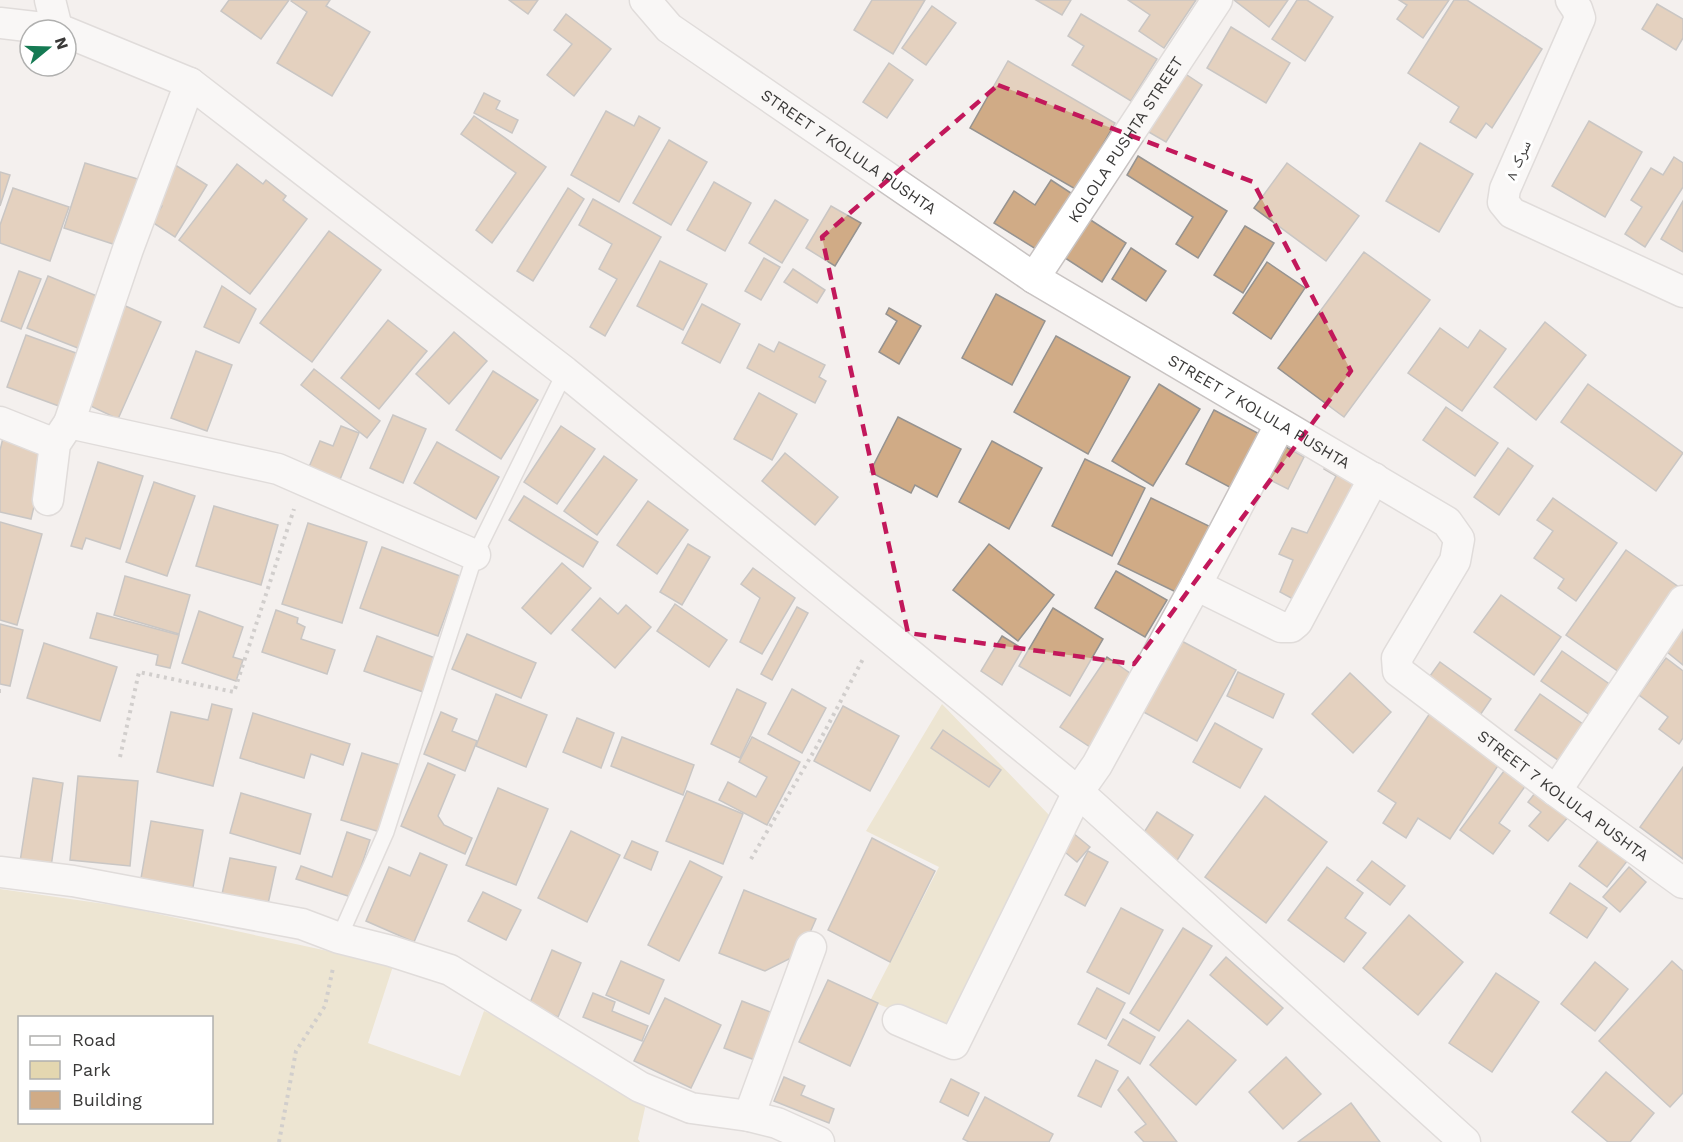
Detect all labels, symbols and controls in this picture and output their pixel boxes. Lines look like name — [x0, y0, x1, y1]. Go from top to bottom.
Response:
north arrow — [18, 18, 78, 78]
text: N — [51, 35, 73, 52]
street label: KOLOLA PUSHTA STREET — [1064, 52, 1187, 226]
street label: STREET 7 KOLULA PUSHTA — [758, 85, 941, 218]
street label: سرک ۸ — [1501, 137, 1535, 183]
street label: STREET 7 KOLULA PUSHTA — [1165, 350, 1354, 472]
street label: STREET 7 KOLULA PUSHTA — [1474, 726, 1653, 865]
legend — [18, 1016, 213, 1124]
text: Road — [72, 1029, 116, 1050]
text: Park — [72, 1059, 111, 1080]
text: Building — [72, 1089, 142, 1110]

